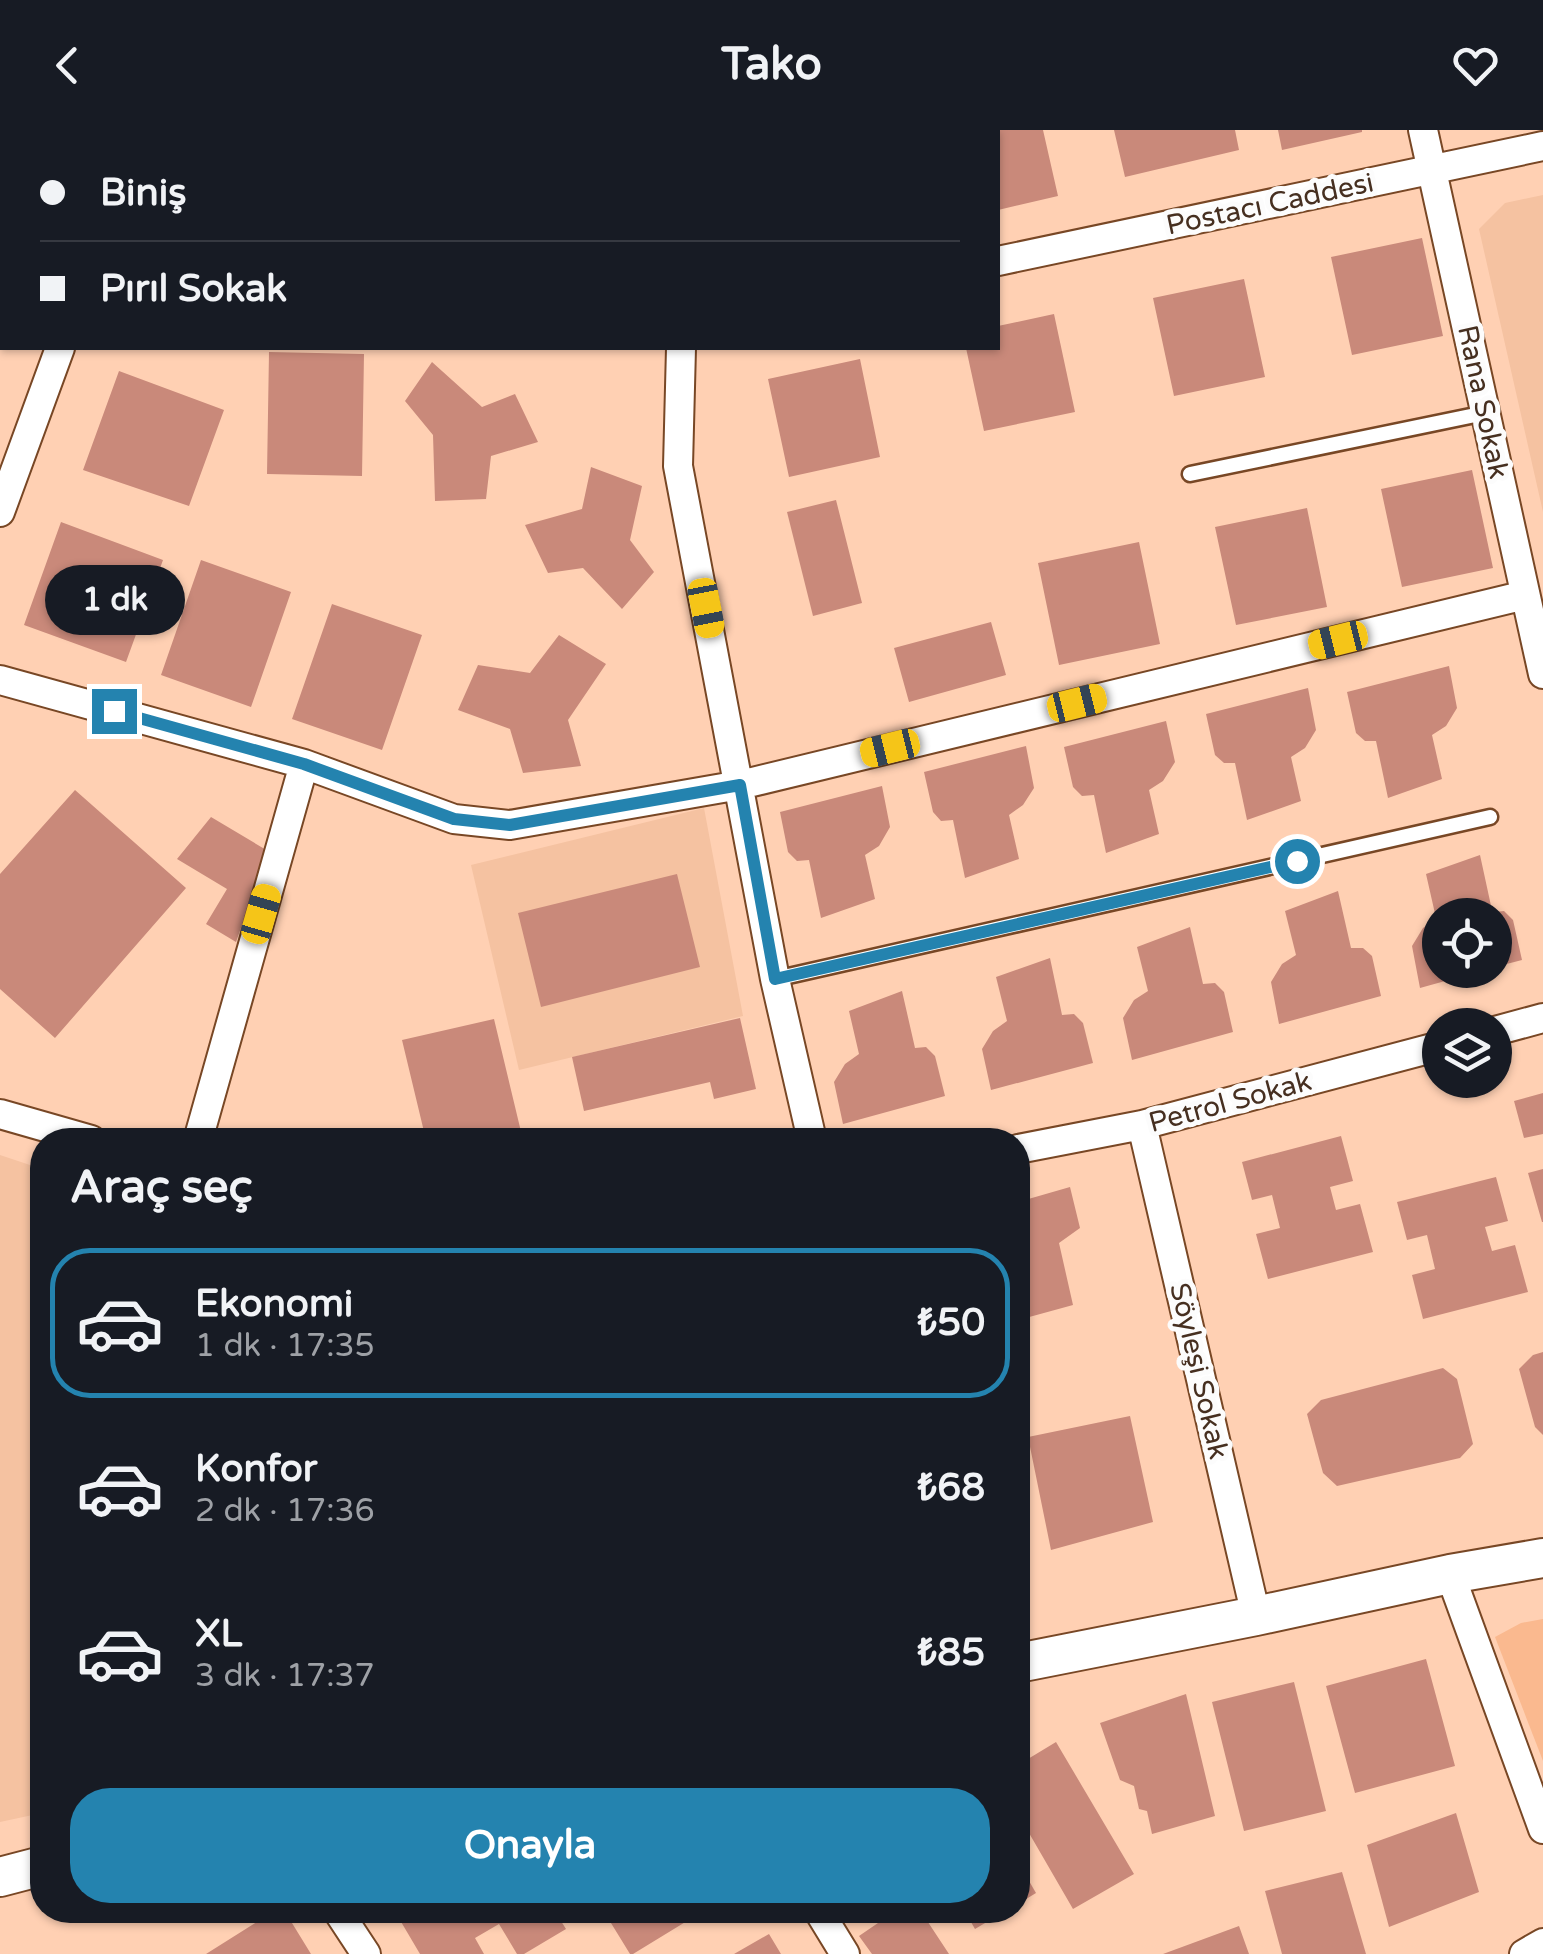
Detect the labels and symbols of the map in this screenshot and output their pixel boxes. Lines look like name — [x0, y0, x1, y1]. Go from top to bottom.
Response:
street label: Postacı Caddesi — [1163, 165, 1377, 243]
street label: Rana Sokak — [1450, 322, 1516, 482]
callout: 1 dk — [44, 566, 184, 636]
car — [686, 576, 726, 640]
car — [1305, 618, 1371, 662]
car — [1044, 681, 1110, 725]
route end — [92, 689, 137, 734]
car — [857, 726, 923, 770]
route start — [1275, 839, 1320, 884]
car — [238, 881, 284, 947]
street label: Petrol Sokak — [1145, 1064, 1315, 1140]
street label: Söyleşi Sokak — [1162, 1280, 1236, 1462]

